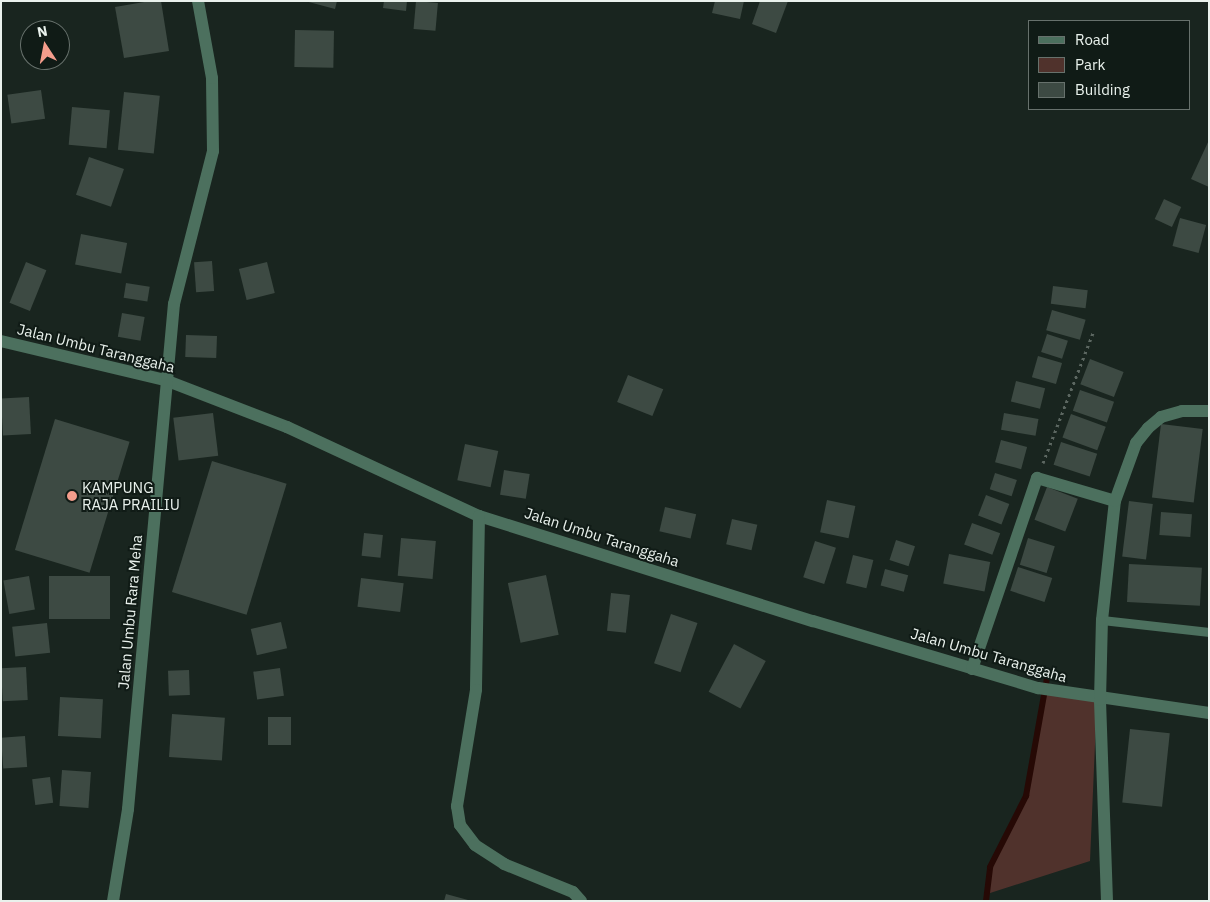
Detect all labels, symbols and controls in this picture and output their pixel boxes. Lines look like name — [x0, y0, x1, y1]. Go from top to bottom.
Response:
north arrow — [20, 20, 70, 70]
legend — [1028, 20, 1190, 110]
text: N — [36, 21, 49, 41]
text: Road — [1075, 30, 1110, 49]
text: Park — [1075, 55, 1105, 74]
text: Building — [1075, 80, 1130, 99]
street label: Jalan Umbu Taranggaha — [15, 320, 177, 376]
place label: KAMPUNG RAJA PRAILIU — [82, 478, 180, 513]
marker: KAMPUNG RAJA PRAILIU — [66, 490, 78, 502]
street label: Jalan Umbu Taranggaha — [522, 503, 682, 571]
street label: Jalan Umbu Rara Meha — [114, 534, 146, 690]
street label: Jalan Umbu Taranggaha — [909, 624, 1069, 686]

